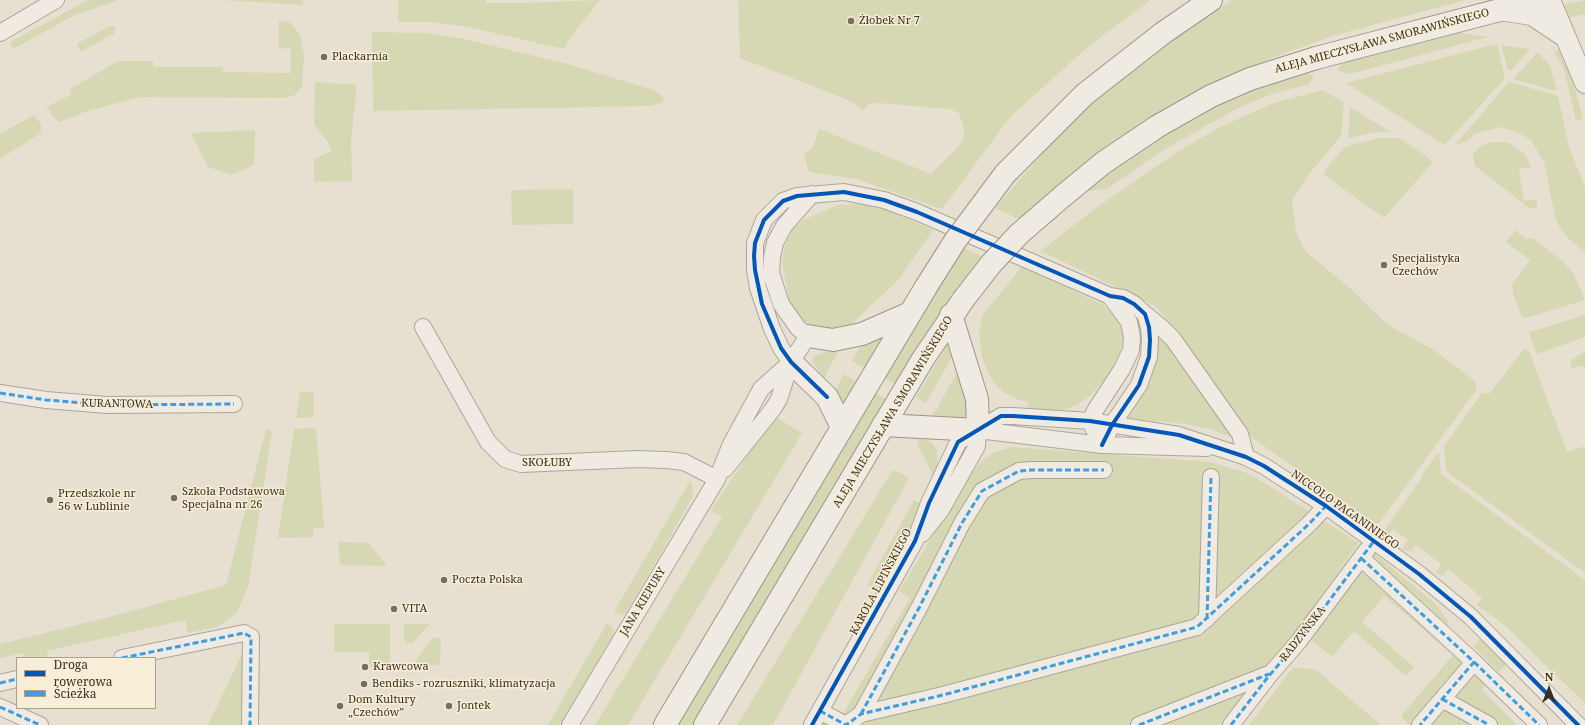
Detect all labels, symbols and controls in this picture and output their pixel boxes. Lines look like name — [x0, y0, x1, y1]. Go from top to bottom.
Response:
street label: ALEJA MIECZYSŁAWA SMORAWIŃSKIEGO — [1273, 6, 1491, 76]
place label: Żłobek Nr 7 — [859, 14, 920, 28]
marker: Żłobek Nr 7 — [846, 16, 856, 26]
place label: Plackarnia — [332, 50, 388, 64]
marker: Plackarnia — [319, 52, 329, 62]
place label: Specjalistyka Czechów — [1392, 252, 1460, 278]
marker: Specjalistyka Czechów — [1379, 260, 1389, 270]
street label: ALEJA MIECZYSŁAWA SMORAWIŃSKIEGO — [830, 314, 956, 510]
street label: KURANTOWA — [81, 397, 153, 411]
street label: SKOŁUBY — [522, 456, 572, 470]
street label: NICCOLO PAGANINIEGO — [1288, 468, 1402, 552]
place label: Szkoła Podstawowa Specjalna nr 26 — [182, 485, 285, 511]
place label: Przedszkole nr 56 w Lublinie — [58, 487, 136, 513]
marker: Szkoła Podstawowa Specjalna nr 26 — [169, 493, 179, 503]
marker: Przedszkole nr 56 w Lublinie — [45, 495, 55, 505]
street label: KAROLA LIPIŃSKIEGO — [847, 527, 915, 637]
street label: JANA KIEPURY — [617, 565, 669, 639]
place label: Poczta Polska — [452, 573, 523, 587]
marker: Poczta Polska — [439, 575, 449, 585]
place label: VITA — [402, 602, 427, 616]
marker: VITA — [389, 604, 399, 614]
street label: RADZYŃSKA — [1277, 604, 1329, 664]
text: Droga rowerowa — [54, 656, 113, 690]
legend — [16, 657, 156, 709]
place label: Krawcowa — [373, 660, 429, 674]
marker: Krawcowa — [360, 662, 370, 672]
north arrow — [1529, 669, 1569, 709]
text: N — [1545, 669, 1553, 684]
place label: Bendiks - rozruszniki, klimatyzacja — [372, 677, 556, 691]
marker: Bendiks - rozruszniki, klimatyzacja — [359, 679, 369, 689]
text: Ścieżka — [54, 685, 97, 702]
place label: Dom Kultury „Czechów” — [348, 693, 416, 719]
place label: Jontek — [457, 699, 491, 713]
marker: Dom Kultury „Czechów” — [335, 701, 345, 711]
marker: Jontek — [444, 701, 454, 711]

